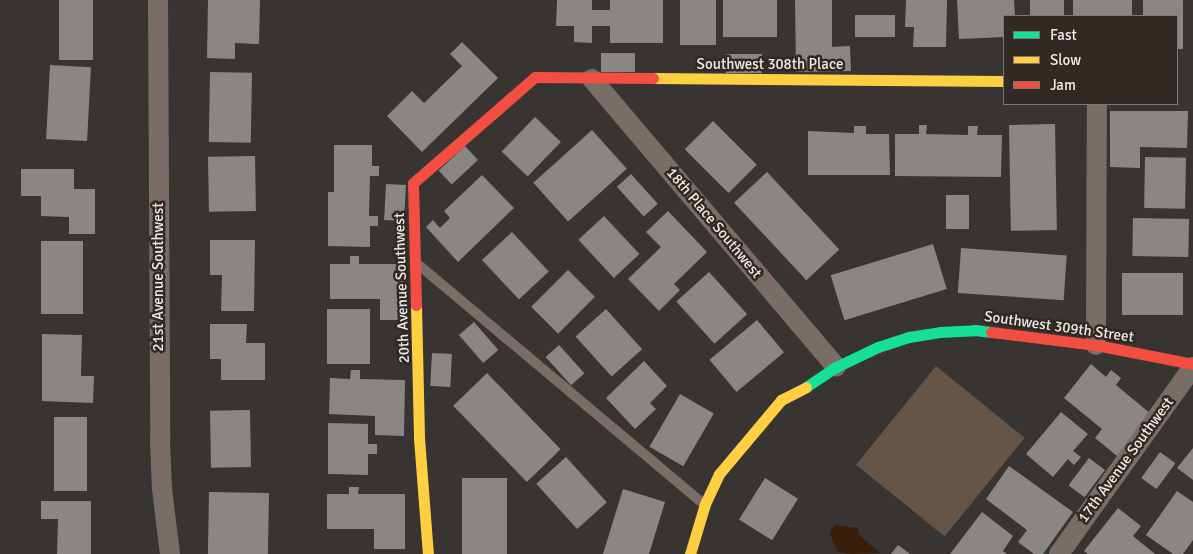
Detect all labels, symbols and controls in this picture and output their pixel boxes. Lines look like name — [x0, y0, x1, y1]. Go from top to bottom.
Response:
legend — [1003, 15, 1178, 105]
text: Fast — [1050, 26, 1077, 44]
text: Slow — [1050, 51, 1081, 69]
street label: Southwest 308th Place — [697, 56, 843, 74]
text: Jam — [1050, 76, 1076, 94]
street label: 18th Place Southwest — [663, 164, 765, 282]
street label: 21st Avenue Southwest — [150, 202, 168, 352]
street label: 20th Avenue Southwest — [390, 212, 414, 364]
street label: Southwest 309th Street — [983, 308, 1135, 346]
street label: 17th Avenue Southwest — [1074, 394, 1178, 526]

